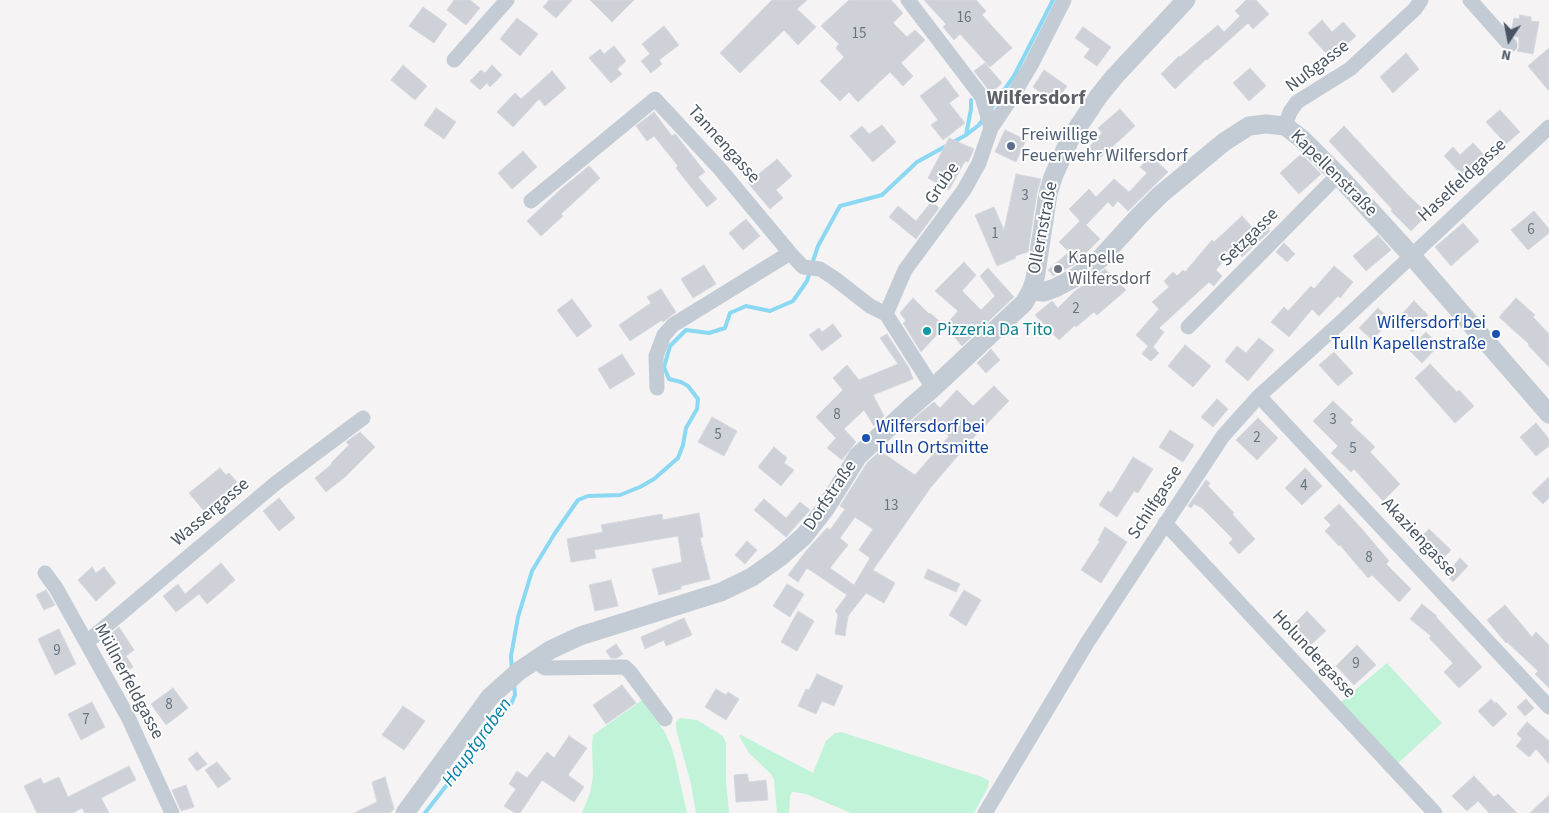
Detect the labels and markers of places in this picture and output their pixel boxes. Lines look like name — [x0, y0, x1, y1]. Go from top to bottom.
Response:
place label: Freiwillige Feuerwehr Wilfersdorf — [1021, 125, 1187, 168]
marker: Freiwillige Feuerwehr Wilfersdorf — [1005, 140, 1017, 152]
place label: Kapelle Wilfersdorf — [1068, 248, 1150, 290]
marker: Kapelle Wilfersdorf — [1052, 263, 1064, 275]
place label: Wilfersdorf bei Tulln Kapellenstraße — [1331, 313, 1486, 356]
place label: Pizzeria Da Tito — [937, 320, 1052, 342]
marker: Pizzeria Da Tito — [921, 325, 933, 337]
marker: Wilfersdorf bei Tulln Kapellenstraße — [1490, 328, 1502, 340]
place label: Wilfersdorf bei Tulln Ortsmitte — [876, 417, 989, 459]
marker: Wilfersdorf bei Tulln Ortsmitte — [860, 432, 872, 444]

